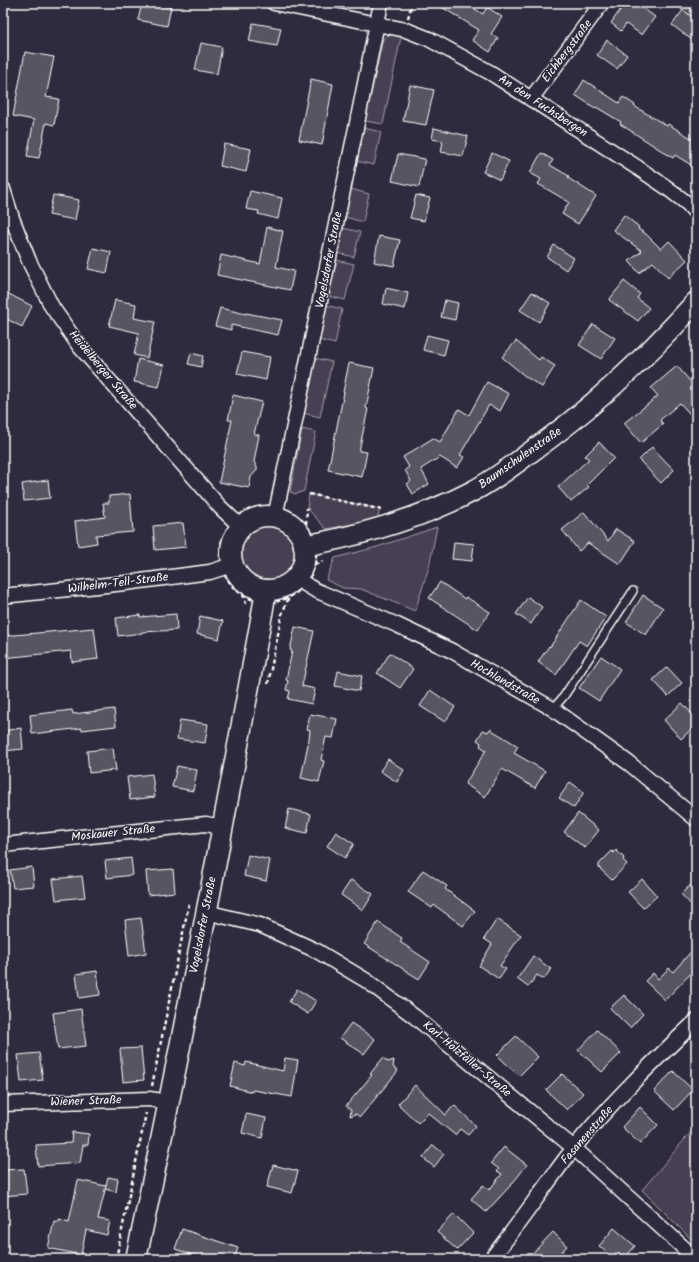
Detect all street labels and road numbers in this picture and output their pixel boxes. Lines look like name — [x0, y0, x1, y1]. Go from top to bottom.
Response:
street label: Eichbergstraße — [537, 15, 597, 87]
street label: An den Fuchsbergen — [495, 70, 591, 142]
street label: Vogelsdorfer Straße — [310, 209, 348, 310]
street label: Heidelberger Straße — [64, 326, 143, 415]
street label: Baumschulenstraße — [475, 422, 566, 494]
street label: Wilhelm-Tell-Straße — [67, 567, 170, 599]
street label: Hochlandstraße — [466, 654, 544, 710]
street label: Moskauer Straße — [70, 819, 156, 847]
street label: Vogelsdorfer Straße — [184, 874, 222, 975]
street label: Karl-Holzfäller-Straße — [418, 1016, 516, 1102]
street label: Wiener Straße — [50, 1090, 123, 1112]
street label: Fasanenstraße — [556, 1101, 618, 1169]

